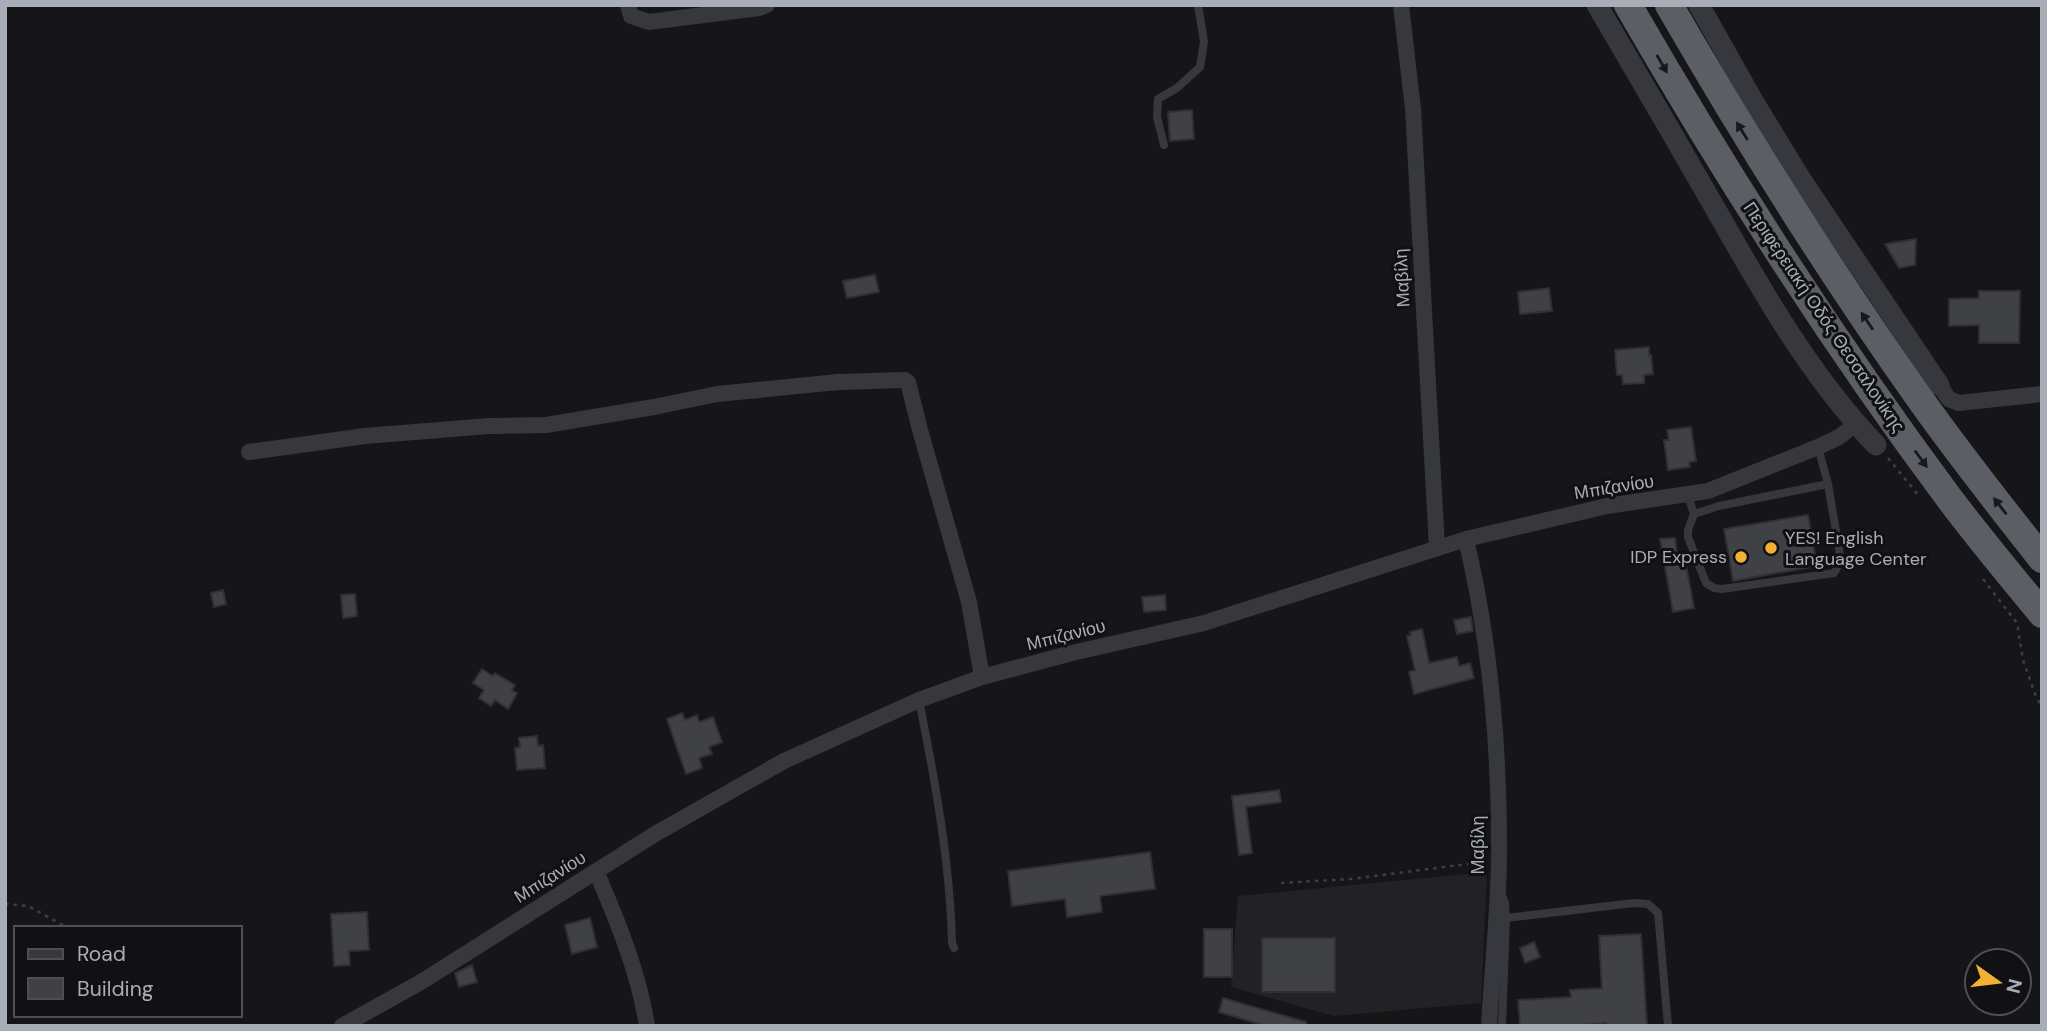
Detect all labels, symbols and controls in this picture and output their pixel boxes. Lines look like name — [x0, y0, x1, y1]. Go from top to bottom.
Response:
one-way arrow — [1656, 55, 1668, 74]
one-way arrow — [1736, 121, 1749, 140]
street label: Περιφερειακή Οδός Θεσσαλονίκης — [1738, 197, 1910, 437]
street label: Μαβίλη — [1388, 248, 1416, 308]
one-way arrow — [1860, 312, 1874, 330]
one-way arrow — [1914, 450, 1928, 469]
street label: Μπιζανίου — [1572, 469, 1656, 505]
one-way arrow — [1992, 497, 2007, 515]
place label: YES! English Language Center — [1785, 526, 1927, 571]
marker: YES! English Language Center — [1763, 540, 1779, 556]
place label: IDP Express — [1630, 545, 1727, 569]
marker: IDP Express — [1733, 549, 1749, 565]
street label: Μπιζανίου — [1024, 614, 1108, 656]
street label: Μαβίλη — [1466, 816, 1490, 874]
street label: Μπιζανίου — [509, 845, 591, 909]
legend — [14, 926, 242, 1017]
text: Road — [77, 940, 126, 968]
north arrow — [1963, 947, 2033, 1017]
text: Building — [77, 975, 154, 1003]
text: N — [2000, 976, 2028, 996]

